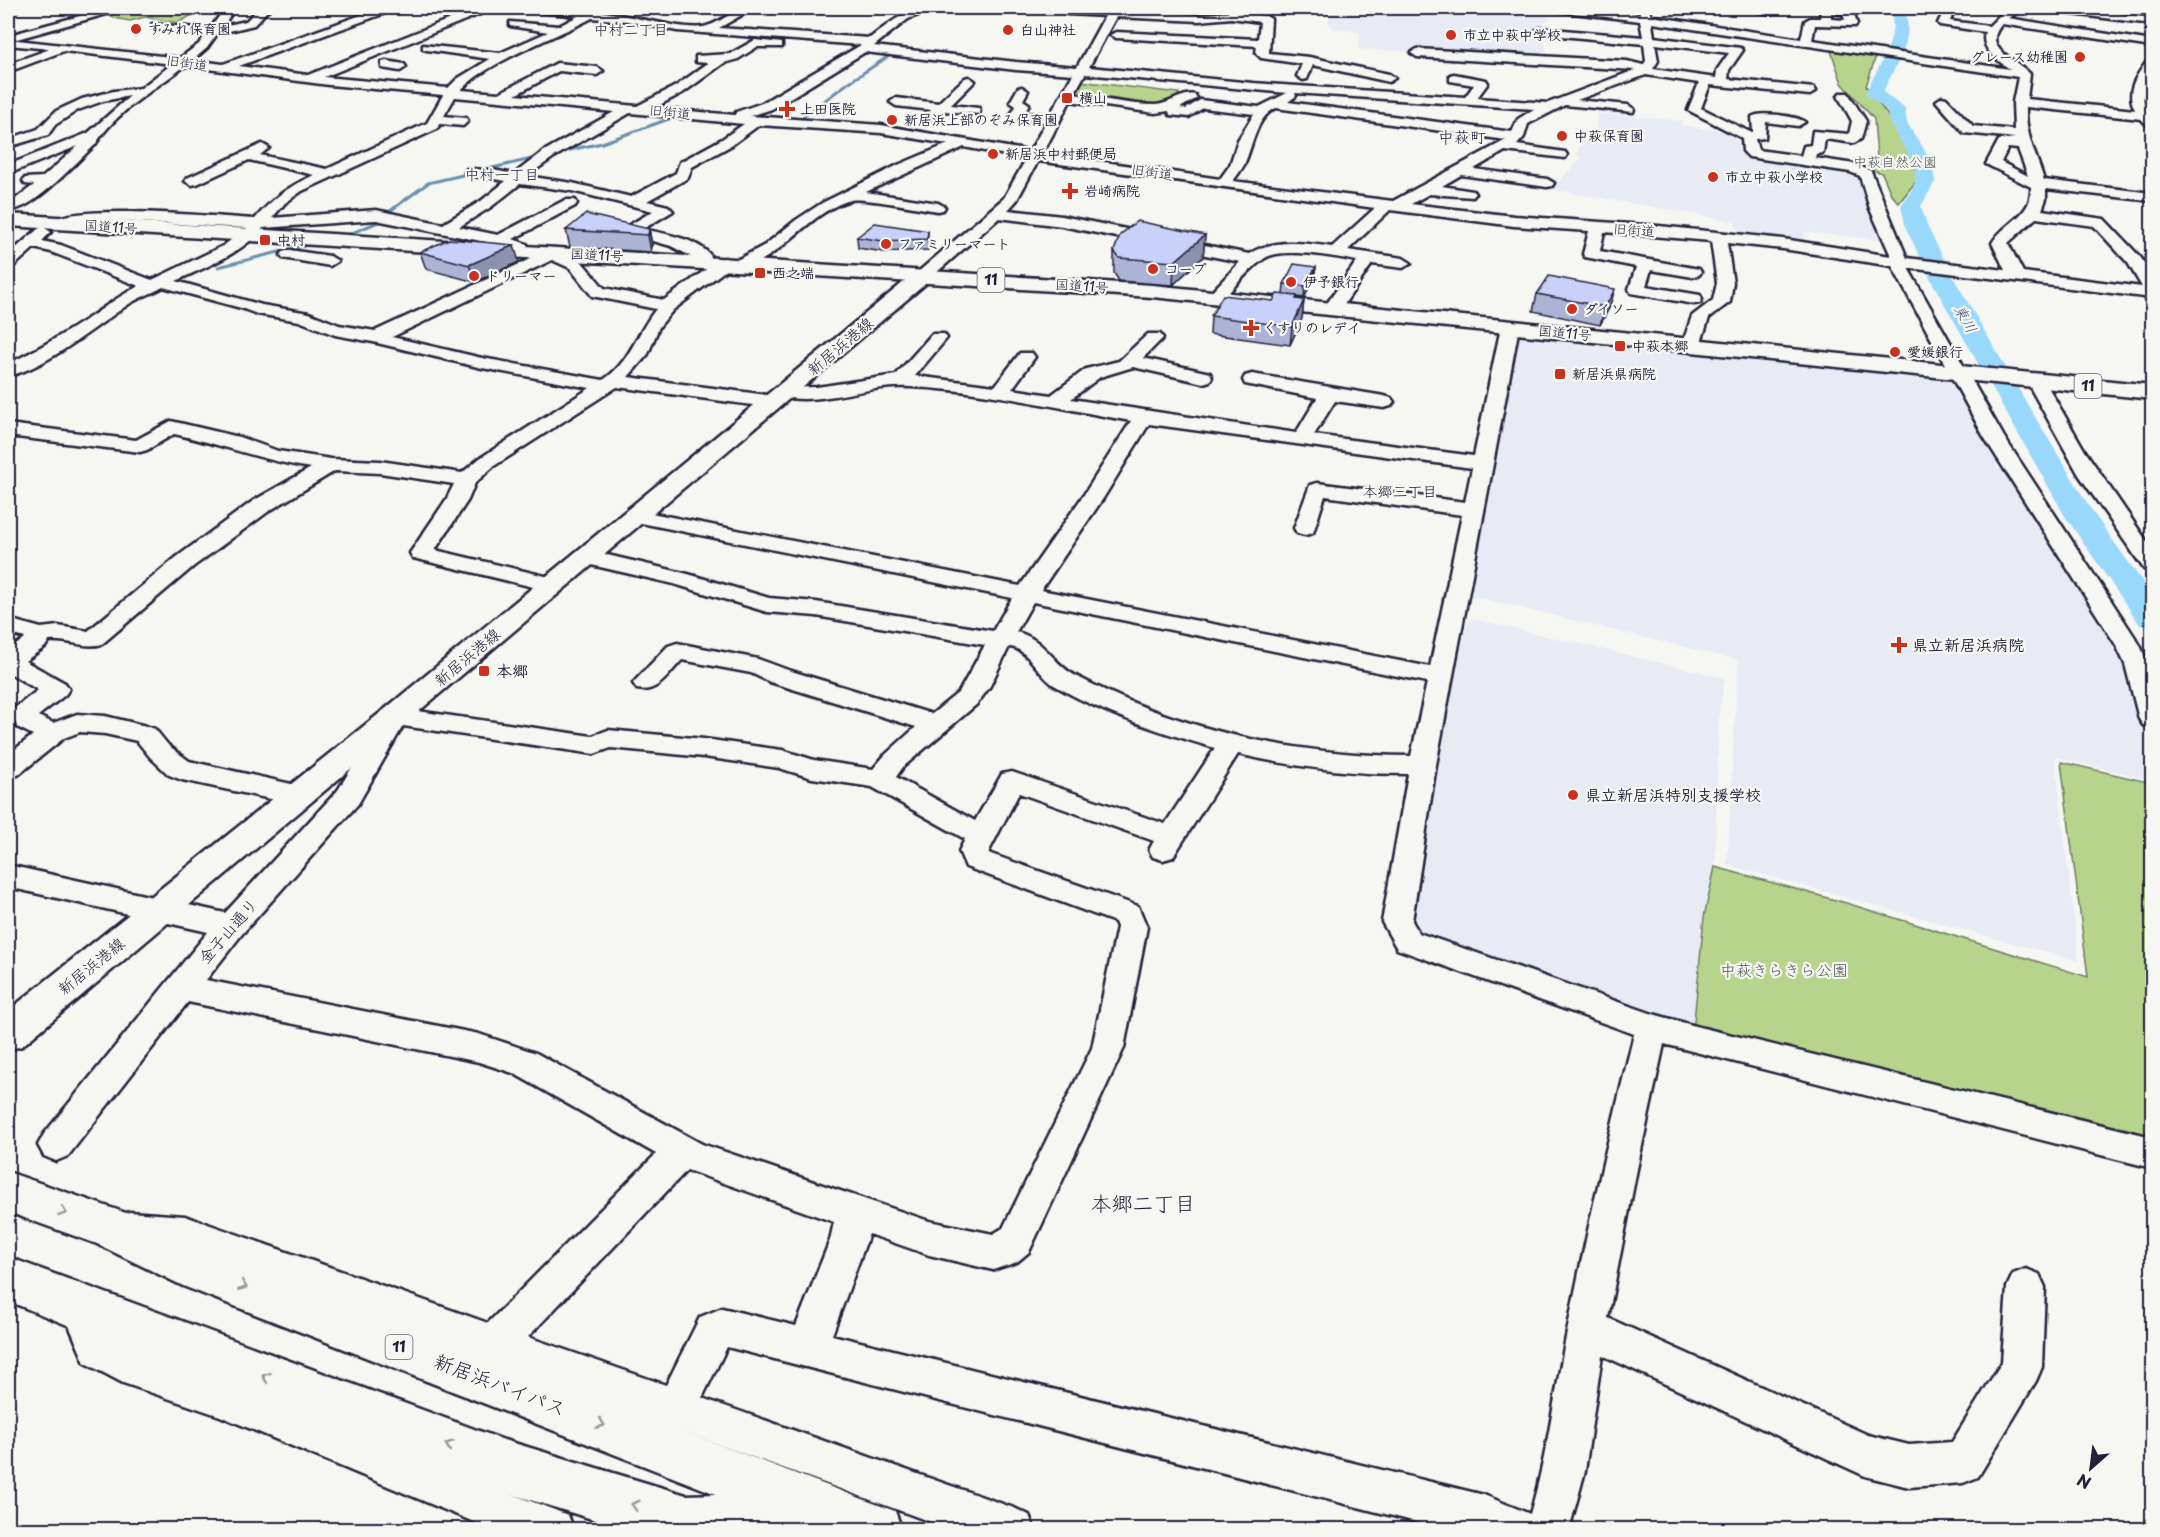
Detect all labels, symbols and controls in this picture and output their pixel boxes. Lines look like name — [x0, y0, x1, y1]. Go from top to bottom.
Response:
district label: 中村二丁目 — [593, 17, 669, 40]
place label: すみれ保育園 — [148, 18, 231, 39]
place label: 白山神社 — [1020, 19, 1076, 40]
marker: すみれ保育園 — [129, 22, 143, 36]
marker: 白山神社 — [1001, 23, 1015, 37]
place label: 市立中萩中学校 — [1463, 24, 1561, 45]
marker: 市立中萩中学校 — [1444, 28, 1458, 42]
place label: グレース幼稚園 — [1970, 46, 2068, 67]
street label: 旧街道 — [165, 49, 209, 76]
marker: グレース幼稚園 — [2073, 50, 2087, 64]
place label: 横山 — [1079, 87, 1107, 108]
marker: 横山 — [1060, 91, 1074, 105]
place label: 上田医院 — [800, 98, 856, 119]
street label: 旧街道 — [648, 99, 692, 124]
marker: 上田医院 — [778, 100, 796, 118]
place label: 新居浜上部のぞみ保育園 — [904, 109, 1058, 130]
marker: 新居浜上部のぞみ保育園 — [885, 113, 899, 127]
district label: 中萩町 — [1438, 124, 1486, 148]
place label: 中萩保育園 — [1574, 125, 1644, 146]
marker: 中萩保育園 — [1555, 129, 1569, 143]
place label: 新居浜中村郵便局 — [1005, 143, 1117, 164]
marker: 新居浜中村郵便局 — [986, 147, 1000, 161]
park label: 中萩自然公園 — [1853, 151, 1937, 172]
street label: 旧街道 — [1130, 158, 1174, 185]
district label: 中村一丁目 — [464, 162, 540, 185]
place label: 市立中萩小学校 — [1725, 166, 1823, 187]
marker: 市立中萩小学校 — [1706, 170, 1720, 184]
place label: 岩崎病院 — [1084, 180, 1140, 201]
marker: 岩崎病院 — [1061, 182, 1079, 200]
street label: 国道11号 — [84, 214, 139, 239]
street label: 旧街道 — [1612, 218, 1656, 241]
place label: 中村 — [277, 229, 305, 250]
marker: 中村 — [258, 233, 272, 247]
place label: ファミリーマート — [898, 233, 1011, 254]
marker: ファミリーマート — [879, 237, 893, 251]
street label: 国道11号 — [570, 243, 624, 266]
place label: コープ — [1165, 258, 1206, 279]
place label: 西之端 — [772, 262, 814, 283]
marker: コープ — [1146, 262, 1160, 276]
place label: ドリーマー — [486, 265, 557, 286]
marker: 西之端 — [753, 266, 767, 280]
road number: 11 — [978, 268, 1004, 292]
marker: ドリーマー — [467, 269, 481, 283]
place label: 伊予銀行 — [1303, 271, 1359, 292]
street label: 国道11号 — [1055, 273, 1110, 298]
marker: 伊予銀行 — [1284, 275, 1298, 289]
place label: ダイソー — [1584, 298, 1639, 319]
water label: 東川 — [1949, 300, 1984, 337]
marker: ダイソー — [1565, 302, 1579, 316]
street label: 新居浜港線 — [801, 310, 878, 380]
place label: くすりのレデイ — [1263, 317, 1361, 338]
street label: 国道11号 — [1537, 319, 1593, 346]
marker: くすりのレデイ — [1244, 321, 1258, 335]
place label: 中萩本郷 — [1632, 335, 1688, 356]
marker: 中萩本郷 — [1613, 339, 1627, 353]
place label: 愛媛銀行 — [1907, 341, 1963, 362]
marker: 愛媛銀行 — [1888, 345, 1902, 359]
place label: 新居浜県病院 — [1572, 363, 1656, 384]
marker: 新居浜県病院 — [1553, 367, 1567, 381]
road number: 11 — [2074, 374, 2102, 398]
district label: 本郷三丁目 — [1362, 479, 1438, 502]
street label: 新居浜港線 — [428, 621, 505, 691]
place label: 県立新居浜病院 — [1912, 632, 2024, 656]
marker: 県立新居浜病院 — [1890, 636, 1908, 654]
place label: 本郷 — [496, 658, 528, 682]
marker: 本郷 — [477, 664, 491, 678]
place label: 県立新居浜特別支援学校 — [1585, 782, 1761, 806]
marker: 県立新居浜特別支援学校 — [1566, 788, 1580, 802]
street label: 金子山通り — [192, 892, 263, 968]
street label: 新居浜港線 — [52, 931, 129, 1000]
park label: 中萩きらきら公園 — [1720, 957, 1848, 981]
district label: 本郷二丁目 — [1091, 1186, 1196, 1218]
one-way arrow — [57, 1204, 68, 1217]
one-way arrow — [237, 1279, 247, 1292]
road number: 11 — [386, 1335, 412, 1359]
street label: 新居浜バイパス — [430, 1345, 571, 1423]
one-way arrow — [261, 1372, 272, 1385]
one-way arrow — [595, 1417, 606, 1430]
north arrow — [2061, 1438, 2121, 1498]
one-way arrow — [444, 1440, 455, 1452]
text: N — [2072, 1469, 2095, 1496]
one-way arrow — [630, 1500, 641, 1512]

